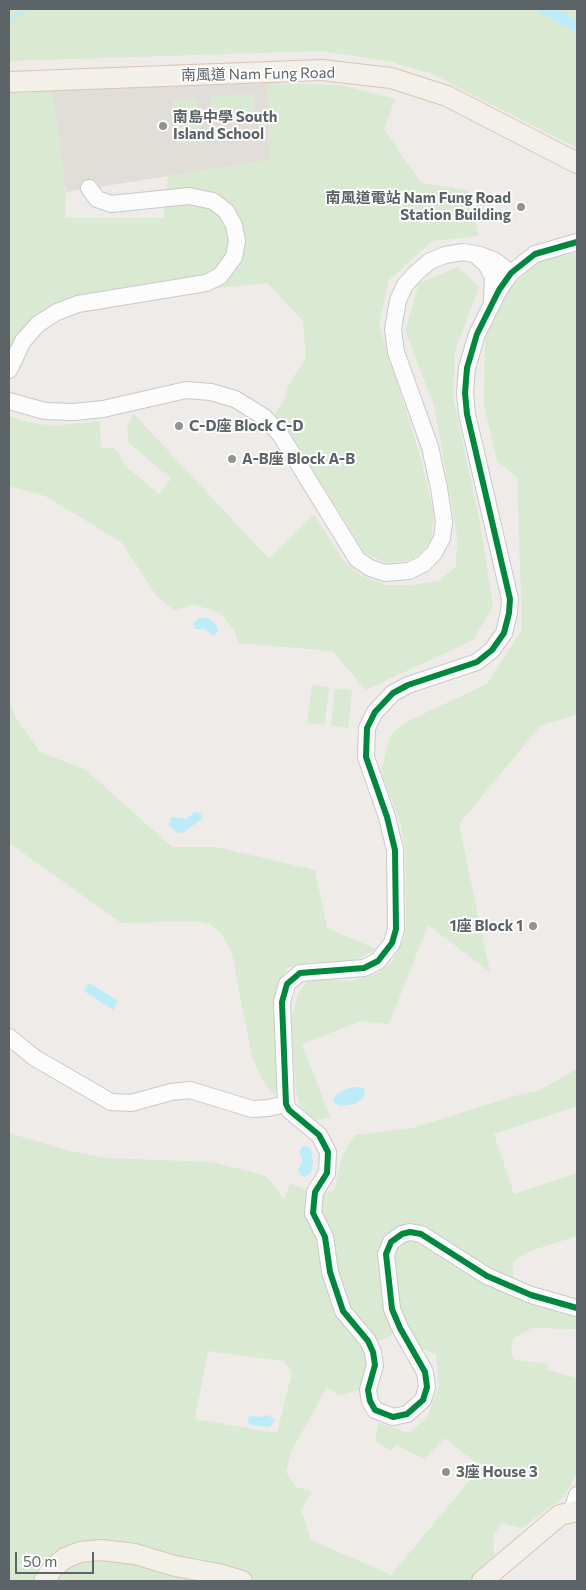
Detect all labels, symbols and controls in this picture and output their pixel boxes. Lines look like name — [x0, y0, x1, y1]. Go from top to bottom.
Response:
street label: 南風道 Nam Fung Road — [181, 64, 335, 84]
place label: 南島中學 South Island School — [173, 108, 277, 143]
marker: 南島中學 South Island School — [157, 120, 169, 132]
place label: 南風道電站 Nam Fung Road Station Building — [326, 189, 511, 224]
marker: 南風道電站 Nam Fung Road Station Building — [515, 201, 527, 213]
place label: C-D座 Block C-D — [189, 417, 303, 435]
marker: C-D座 Block C-D — [173, 420, 185, 432]
place label: A-B座 Block A-B — [242, 450, 355, 468]
marker: A-B座 Block A-B — [226, 453, 238, 465]
place label: 1座 Block 1 — [450, 917, 523, 935]
marker: 1座 Block 1 — [527, 920, 539, 932]
place label: 3座 House 3 — [456, 1463, 538, 1481]
marker: 3座 House 3 — [440, 1466, 452, 1478]
scale bar — [18, 1542, 96, 1574]
text: 50 m — [23, 1552, 57, 1570]

